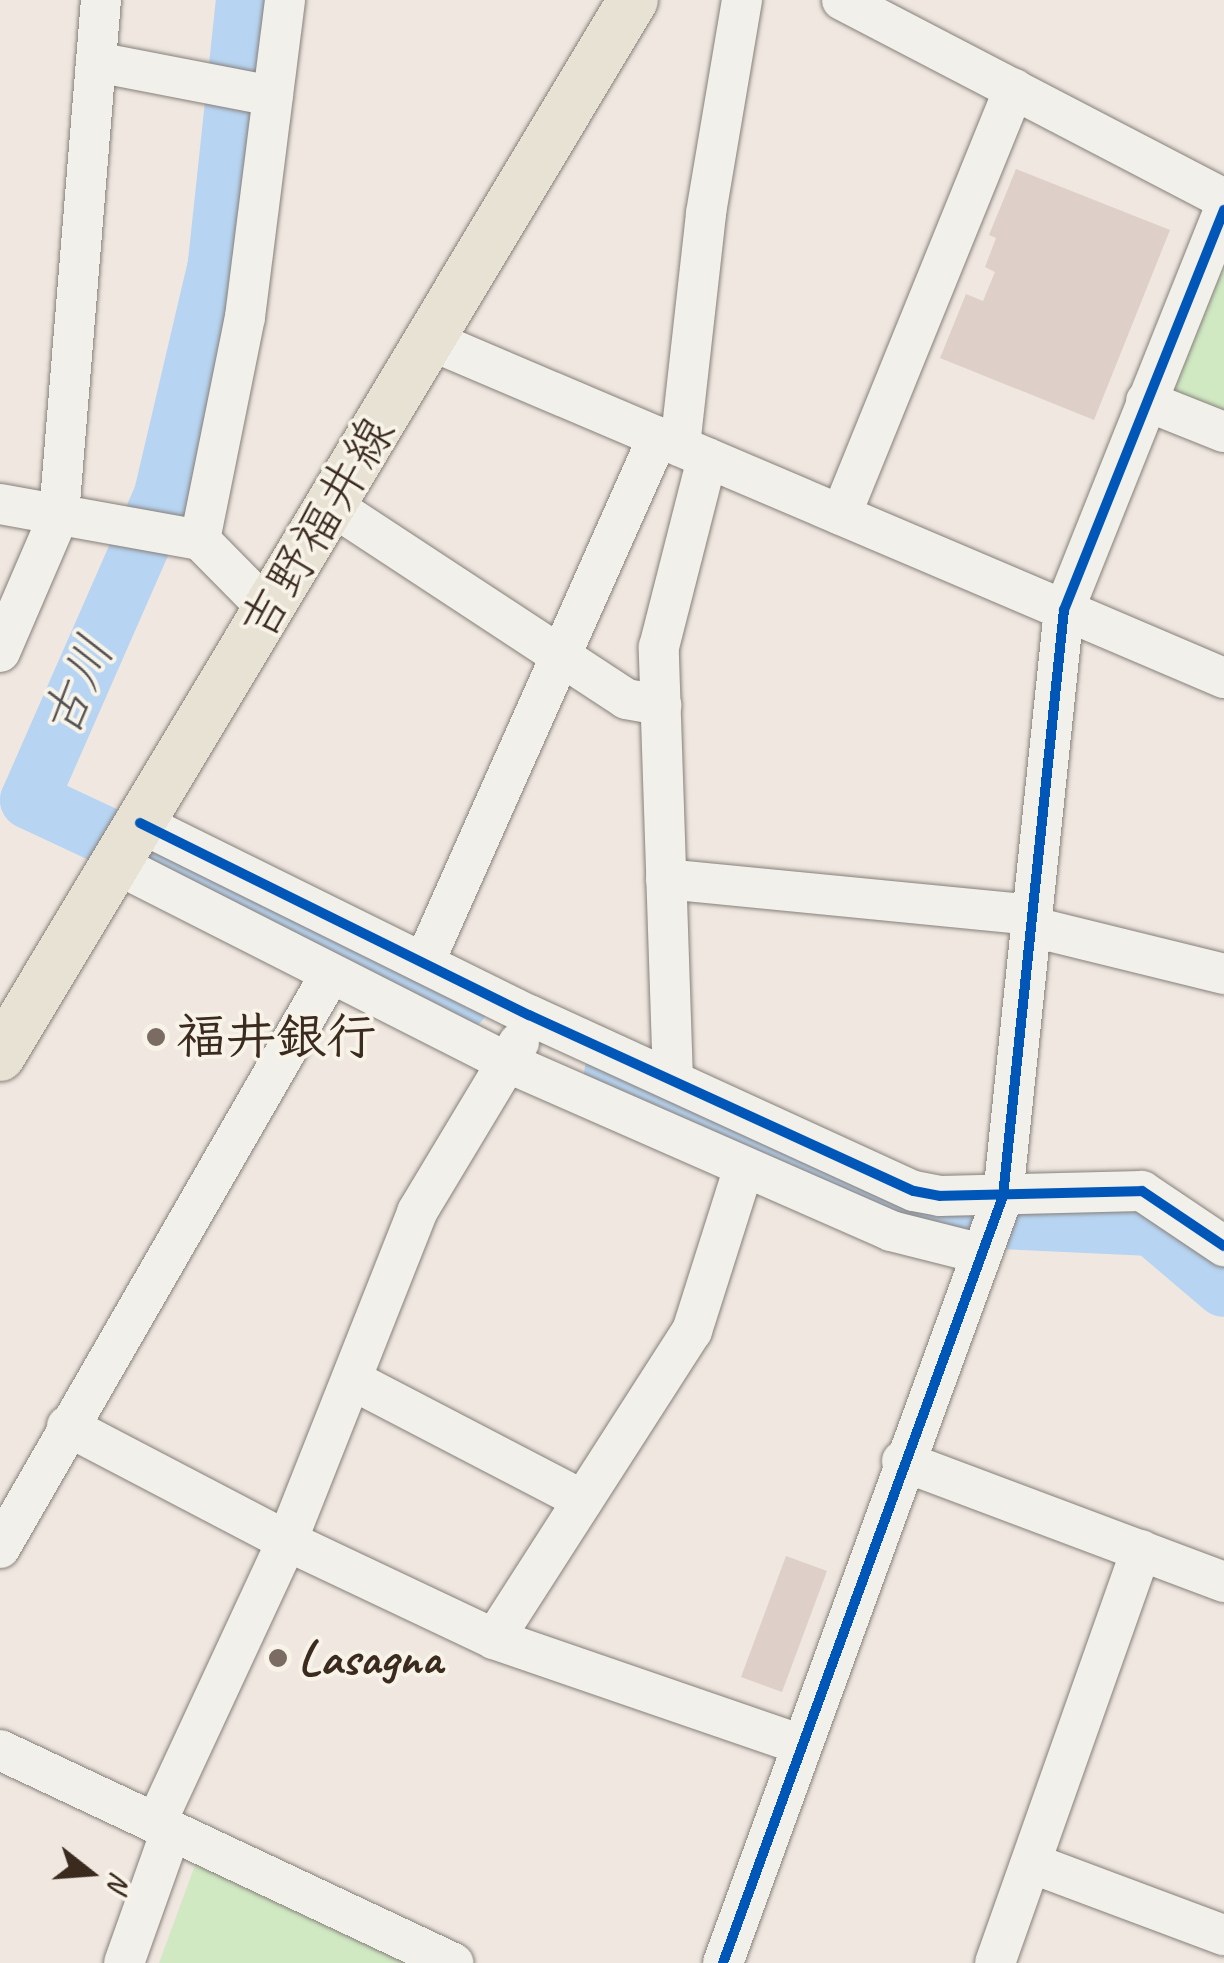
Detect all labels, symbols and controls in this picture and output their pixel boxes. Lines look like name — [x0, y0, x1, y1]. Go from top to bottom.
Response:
street label: 吉野福井線 — [227, 405, 407, 651]
water label: 古川 — [28, 627, 128, 747]
place label: 福井銀行 — [176, 1007, 376, 1067]
marker: 福井銀行 — [145, 1026, 167, 1048]
place label: Lasagna — [298, 1628, 442, 1688]
marker: Lasagna — [267, 1647, 289, 1669]
north arrow — [40, 1823, 140, 1923]
text: N — [100, 1869, 138, 1895]

